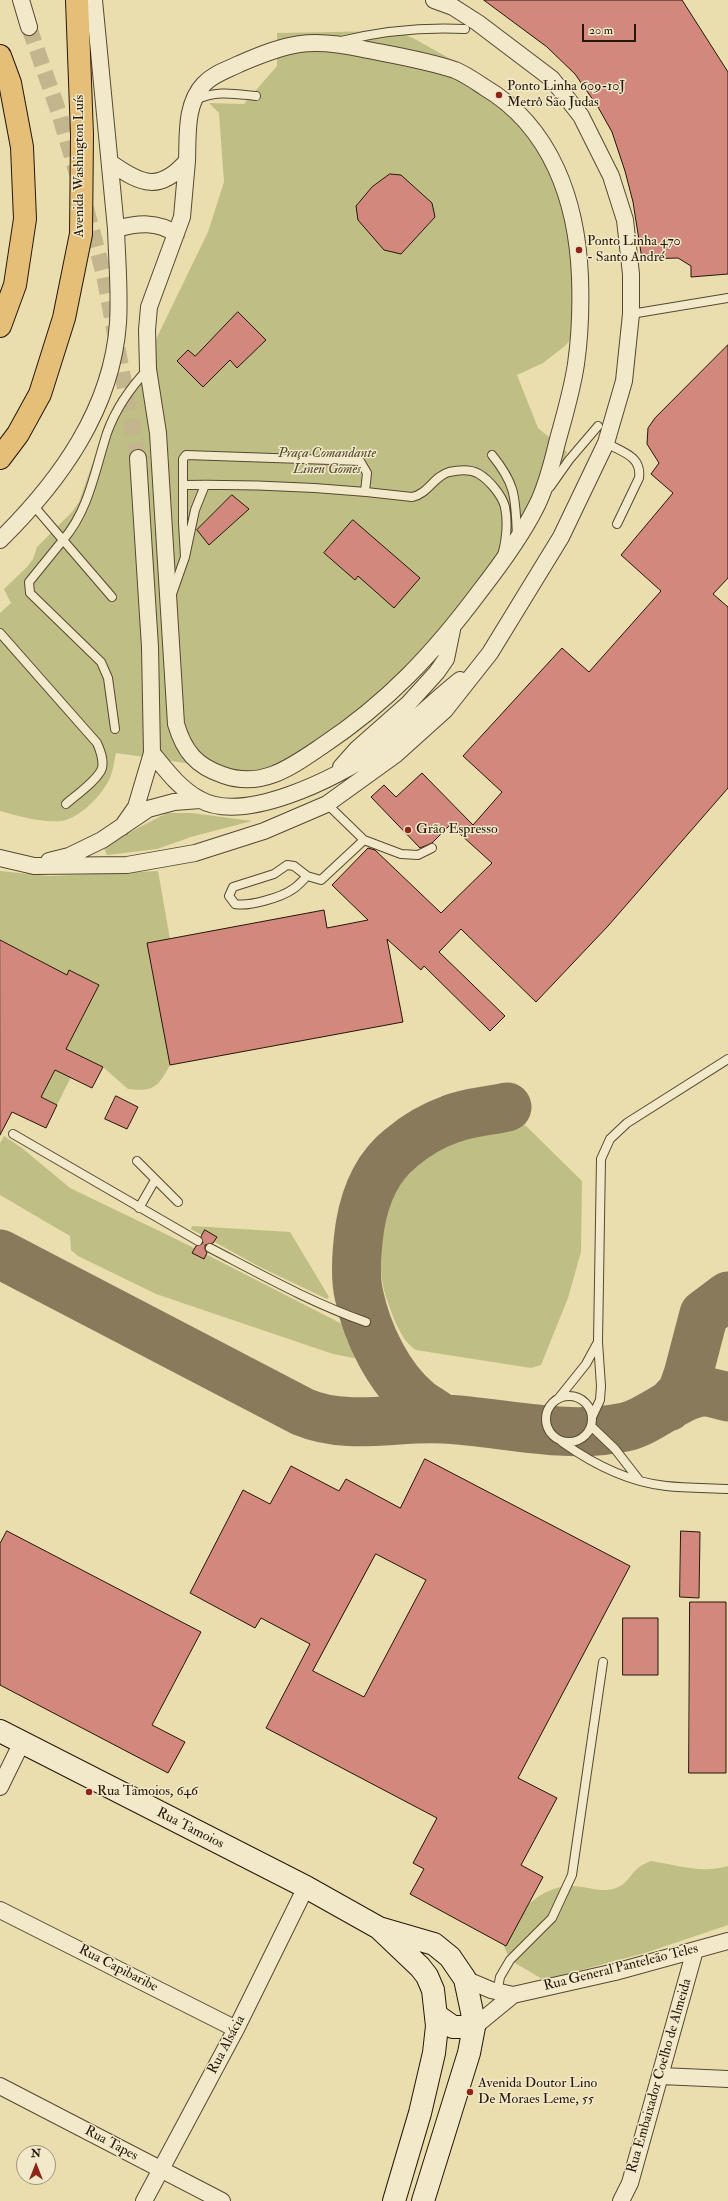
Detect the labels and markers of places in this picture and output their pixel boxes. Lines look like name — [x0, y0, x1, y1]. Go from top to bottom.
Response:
place label: Ponto Linha 609-10J Metrô São Judas — [507, 79, 625, 112]
marker: Ponto Linha 609-10J Metrô São Judas — [494, 90, 504, 100]
place label: Ponto Linha 470 - Santo André — [587, 234, 681, 266]
marker: Ponto Linha 470 - Santo André — [574, 245, 584, 255]
place label: Grão Espresso — [416, 822, 498, 838]
marker: Grão Espresso — [403, 825, 413, 835]
place label: Rua Tamoios, 646 — [97, 1784, 198, 1800]
marker: Rua Tamoios, 646 — [84, 1787, 94, 1797]
place label: Avenida Doutor Lino De Moraes Leme, 55 — [478, 2076, 597, 2108]
marker: Avenida Doutor Lino De Moraes Leme, 55 — [465, 2087, 475, 2097]

